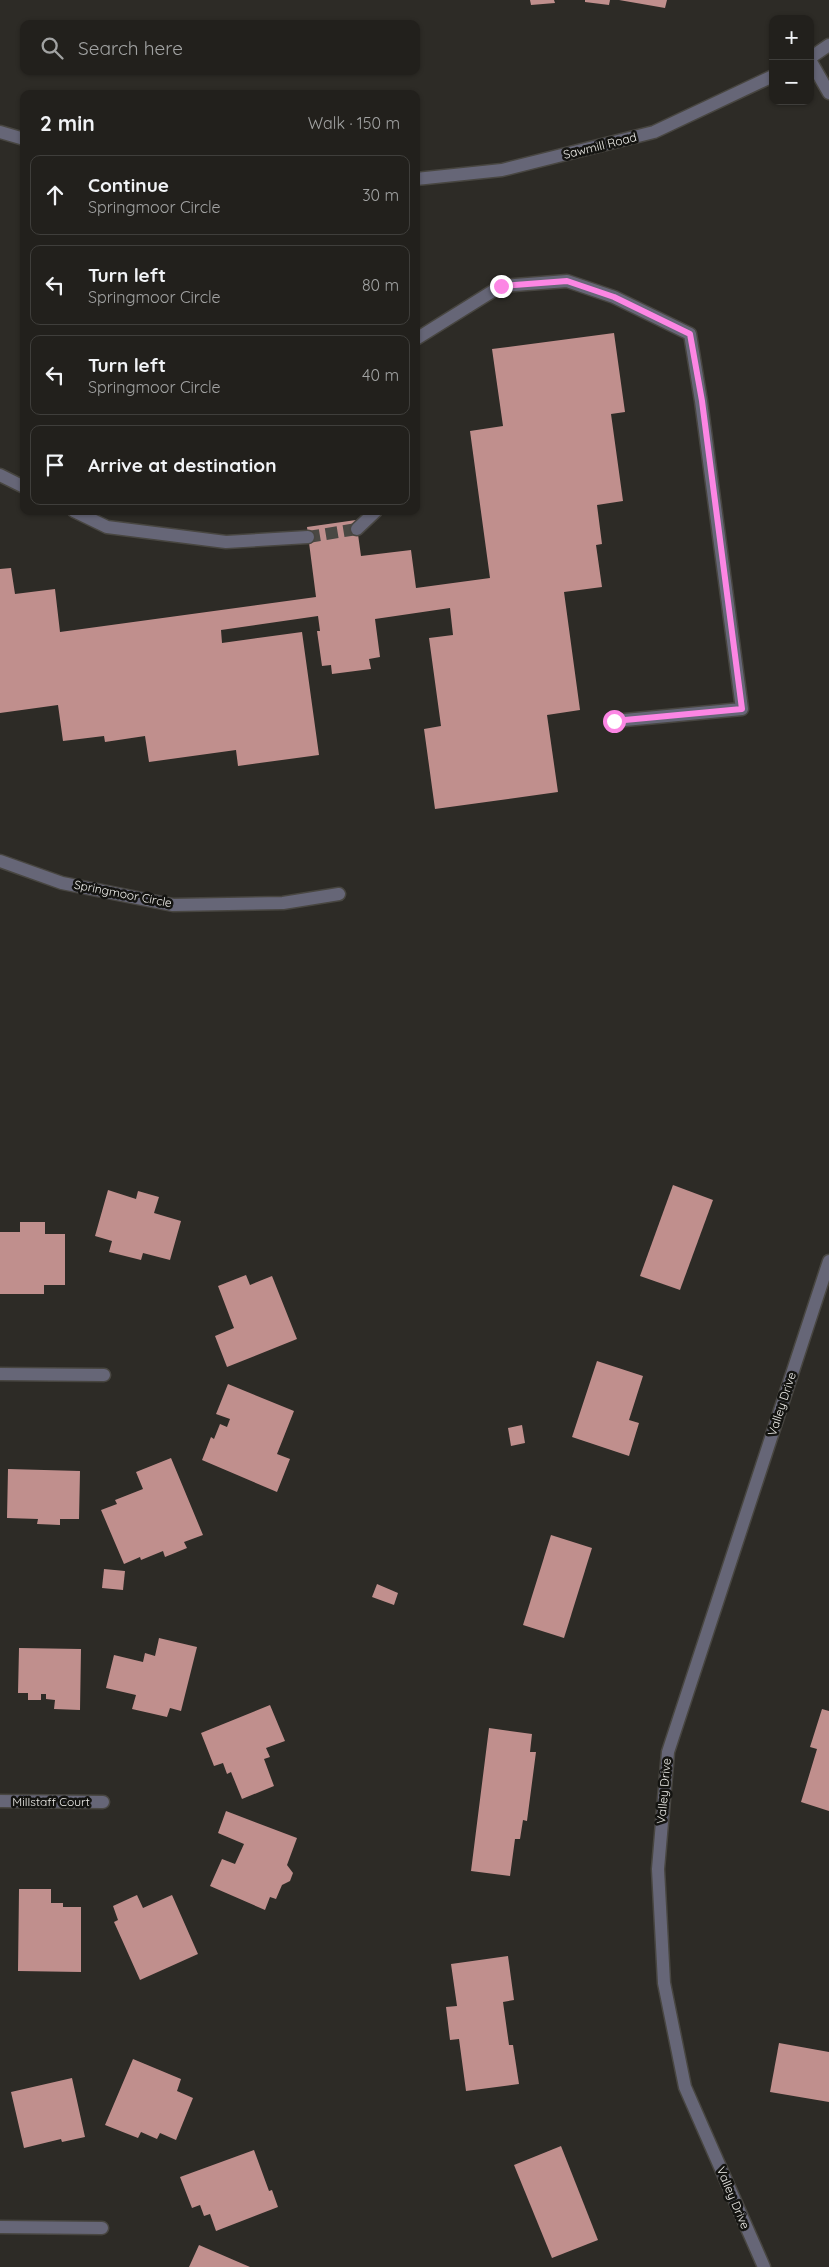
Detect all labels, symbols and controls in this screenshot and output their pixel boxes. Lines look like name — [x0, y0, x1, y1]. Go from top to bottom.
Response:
map controls — [769, 15, 814, 105]
button: + — [769, 15, 814, 60]
search box — [20, 20, 420, 75]
icon: search — [38, 34, 66, 62]
text: Search here — [78, 36, 183, 60]
button: − — [769, 60, 814, 105]
text: 2 min — [40, 110, 95, 136]
text: Walk · 150 m — [308, 113, 400, 133]
street label: Sawmill Road — [562, 129, 638, 162]
text: Continue — [88, 173, 169, 197]
icon: ahead — [41, 181, 69, 209]
text: 30 m — [362, 185, 399, 205]
text: Springmoor Circle — [88, 197, 220, 217]
text: Turn left — [88, 263, 166, 287]
icon: left — [41, 271, 69, 299]
text: 80 m — [362, 275, 399, 295]
route end — [490, 275, 513, 298]
text: Springmoor Circle — [88, 287, 220, 307]
text: Turn left — [88, 353, 166, 377]
icon: left — [41, 361, 69, 389]
text: 40 m — [362, 365, 399, 385]
text: Springmoor Circle — [88, 377, 220, 397]
icon: arrive — [41, 451, 69, 479]
text: Arrive at destination — [88, 453, 277, 477]
route start — [603, 710, 626, 733]
street label: Springmoor Circle — [73, 877, 174, 910]
street label: Valley Drive — [764, 1370, 799, 1438]
street label: Valley Drive — [653, 1757, 674, 1825]
street label: Millstaff Court — [12, 1794, 90, 1809]
street label: Valley Drive — [714, 2164, 753, 2231]

